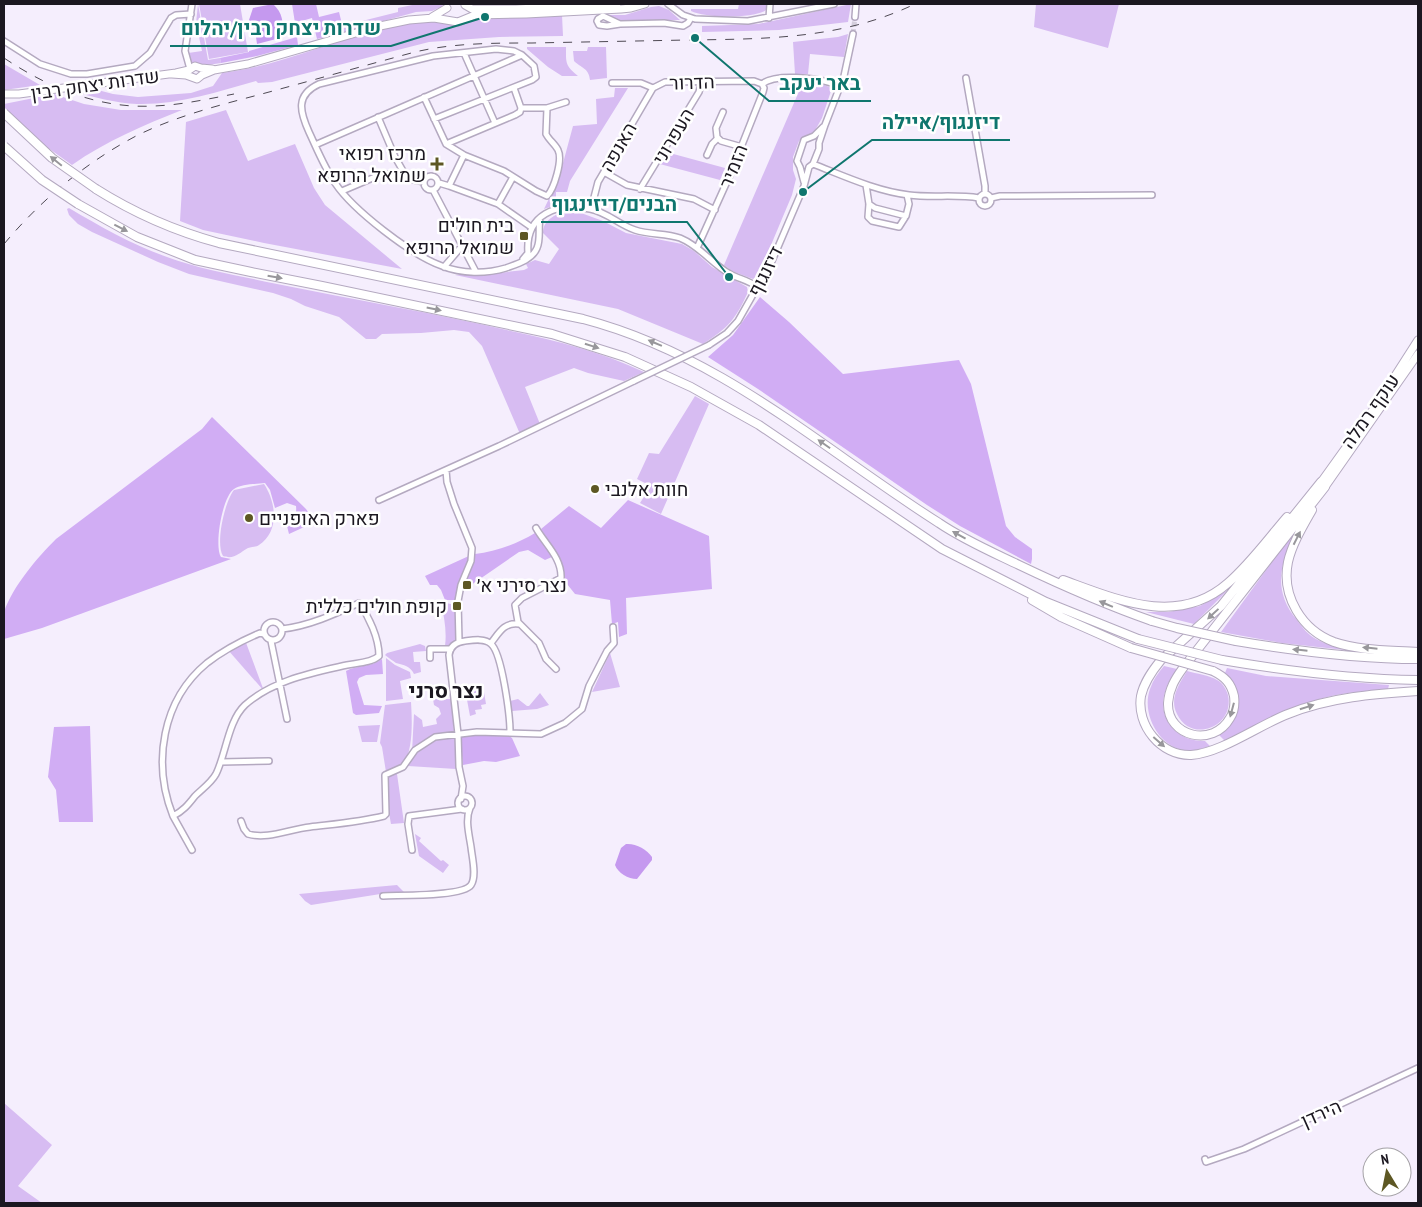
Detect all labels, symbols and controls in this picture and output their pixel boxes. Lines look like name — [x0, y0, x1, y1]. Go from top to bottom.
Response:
callout: שדרות יצחק רבין/יהלום — [170, 11, 391, 46]
text: שדרות יצחק רבין/יהלום — [181, 15, 381, 41]
street label: שדרות יצחק רבין — [29, 63, 161, 105]
callout: באר יעקב — [769, 66, 871, 101]
street label: הדרור — [669, 69, 715, 95]
text: באר יעקב — [779, 70, 861, 96]
street label: העפרוני — [647, 103, 699, 169]
callout: דיזנגוף/איילה — [872, 105, 1010, 140]
text: דיזנגוף/איילה — [882, 109, 1000, 135]
street label: האנפה — [594, 118, 642, 176]
place label: מרכז רפואי שמואל הרופא — [317, 141, 426, 187]
street label: הזמיר — [713, 141, 753, 191]
one-way arrow — [50, 155, 63, 166]
marker: מרכז רפואי שמואל הרופא — [430, 157, 444, 171]
callout: הבנים/דיזינגוף — [541, 187, 687, 222]
text: הבנים/דיזינגוף — [551, 191, 677, 217]
place label: בית חולים שמואל הרופא — [405, 213, 514, 259]
one-way arrow — [113, 224, 128, 232]
marker: בית חולים שמואל הרופא — [518, 230, 530, 242]
street label: דיזנגוף — [742, 242, 788, 300]
one-way arrow — [267, 273, 282, 281]
one-way arrow — [427, 305, 442, 313]
one-way arrow — [648, 339, 662, 347]
one-way arrow — [585, 342, 600, 350]
street label: עוקף רמלה — [1336, 369, 1404, 453]
one-way arrow — [817, 439, 831, 449]
place label: חוות אלנבי — [605, 477, 688, 501]
marker: חוות אלנבי — [589, 483, 601, 495]
place label: פארק האופניים — [259, 506, 380, 530]
marker: פארק האופניים — [243, 512, 255, 524]
one-way arrow — [952, 531, 966, 539]
one-way arrow — [1293, 531, 1301, 545]
place label: נצר סירני א׳ — [477, 573, 567, 597]
marker: נצר סירני א׳ — [461, 579, 473, 591]
place label: קופת חולים כללית — [306, 594, 447, 618]
one-way arrow — [1099, 599, 1113, 607]
marker: קופת חולים כללית — [451, 600, 463, 612]
one-way arrow — [1207, 608, 1219, 620]
one-way arrow — [1361, 644, 1377, 652]
one-way arrow — [1292, 646, 1308, 654]
district label: נצר סרני — [409, 677, 483, 704]
one-way arrow — [1228, 702, 1236, 718]
one-way arrow — [1300, 703, 1315, 710]
one-way arrow — [1152, 736, 1165, 747]
street label: הירדן — [1297, 1094, 1345, 1132]
north arrow — [1362, 1147, 1412, 1197]
text: N — [1379, 1150, 1390, 1169]

